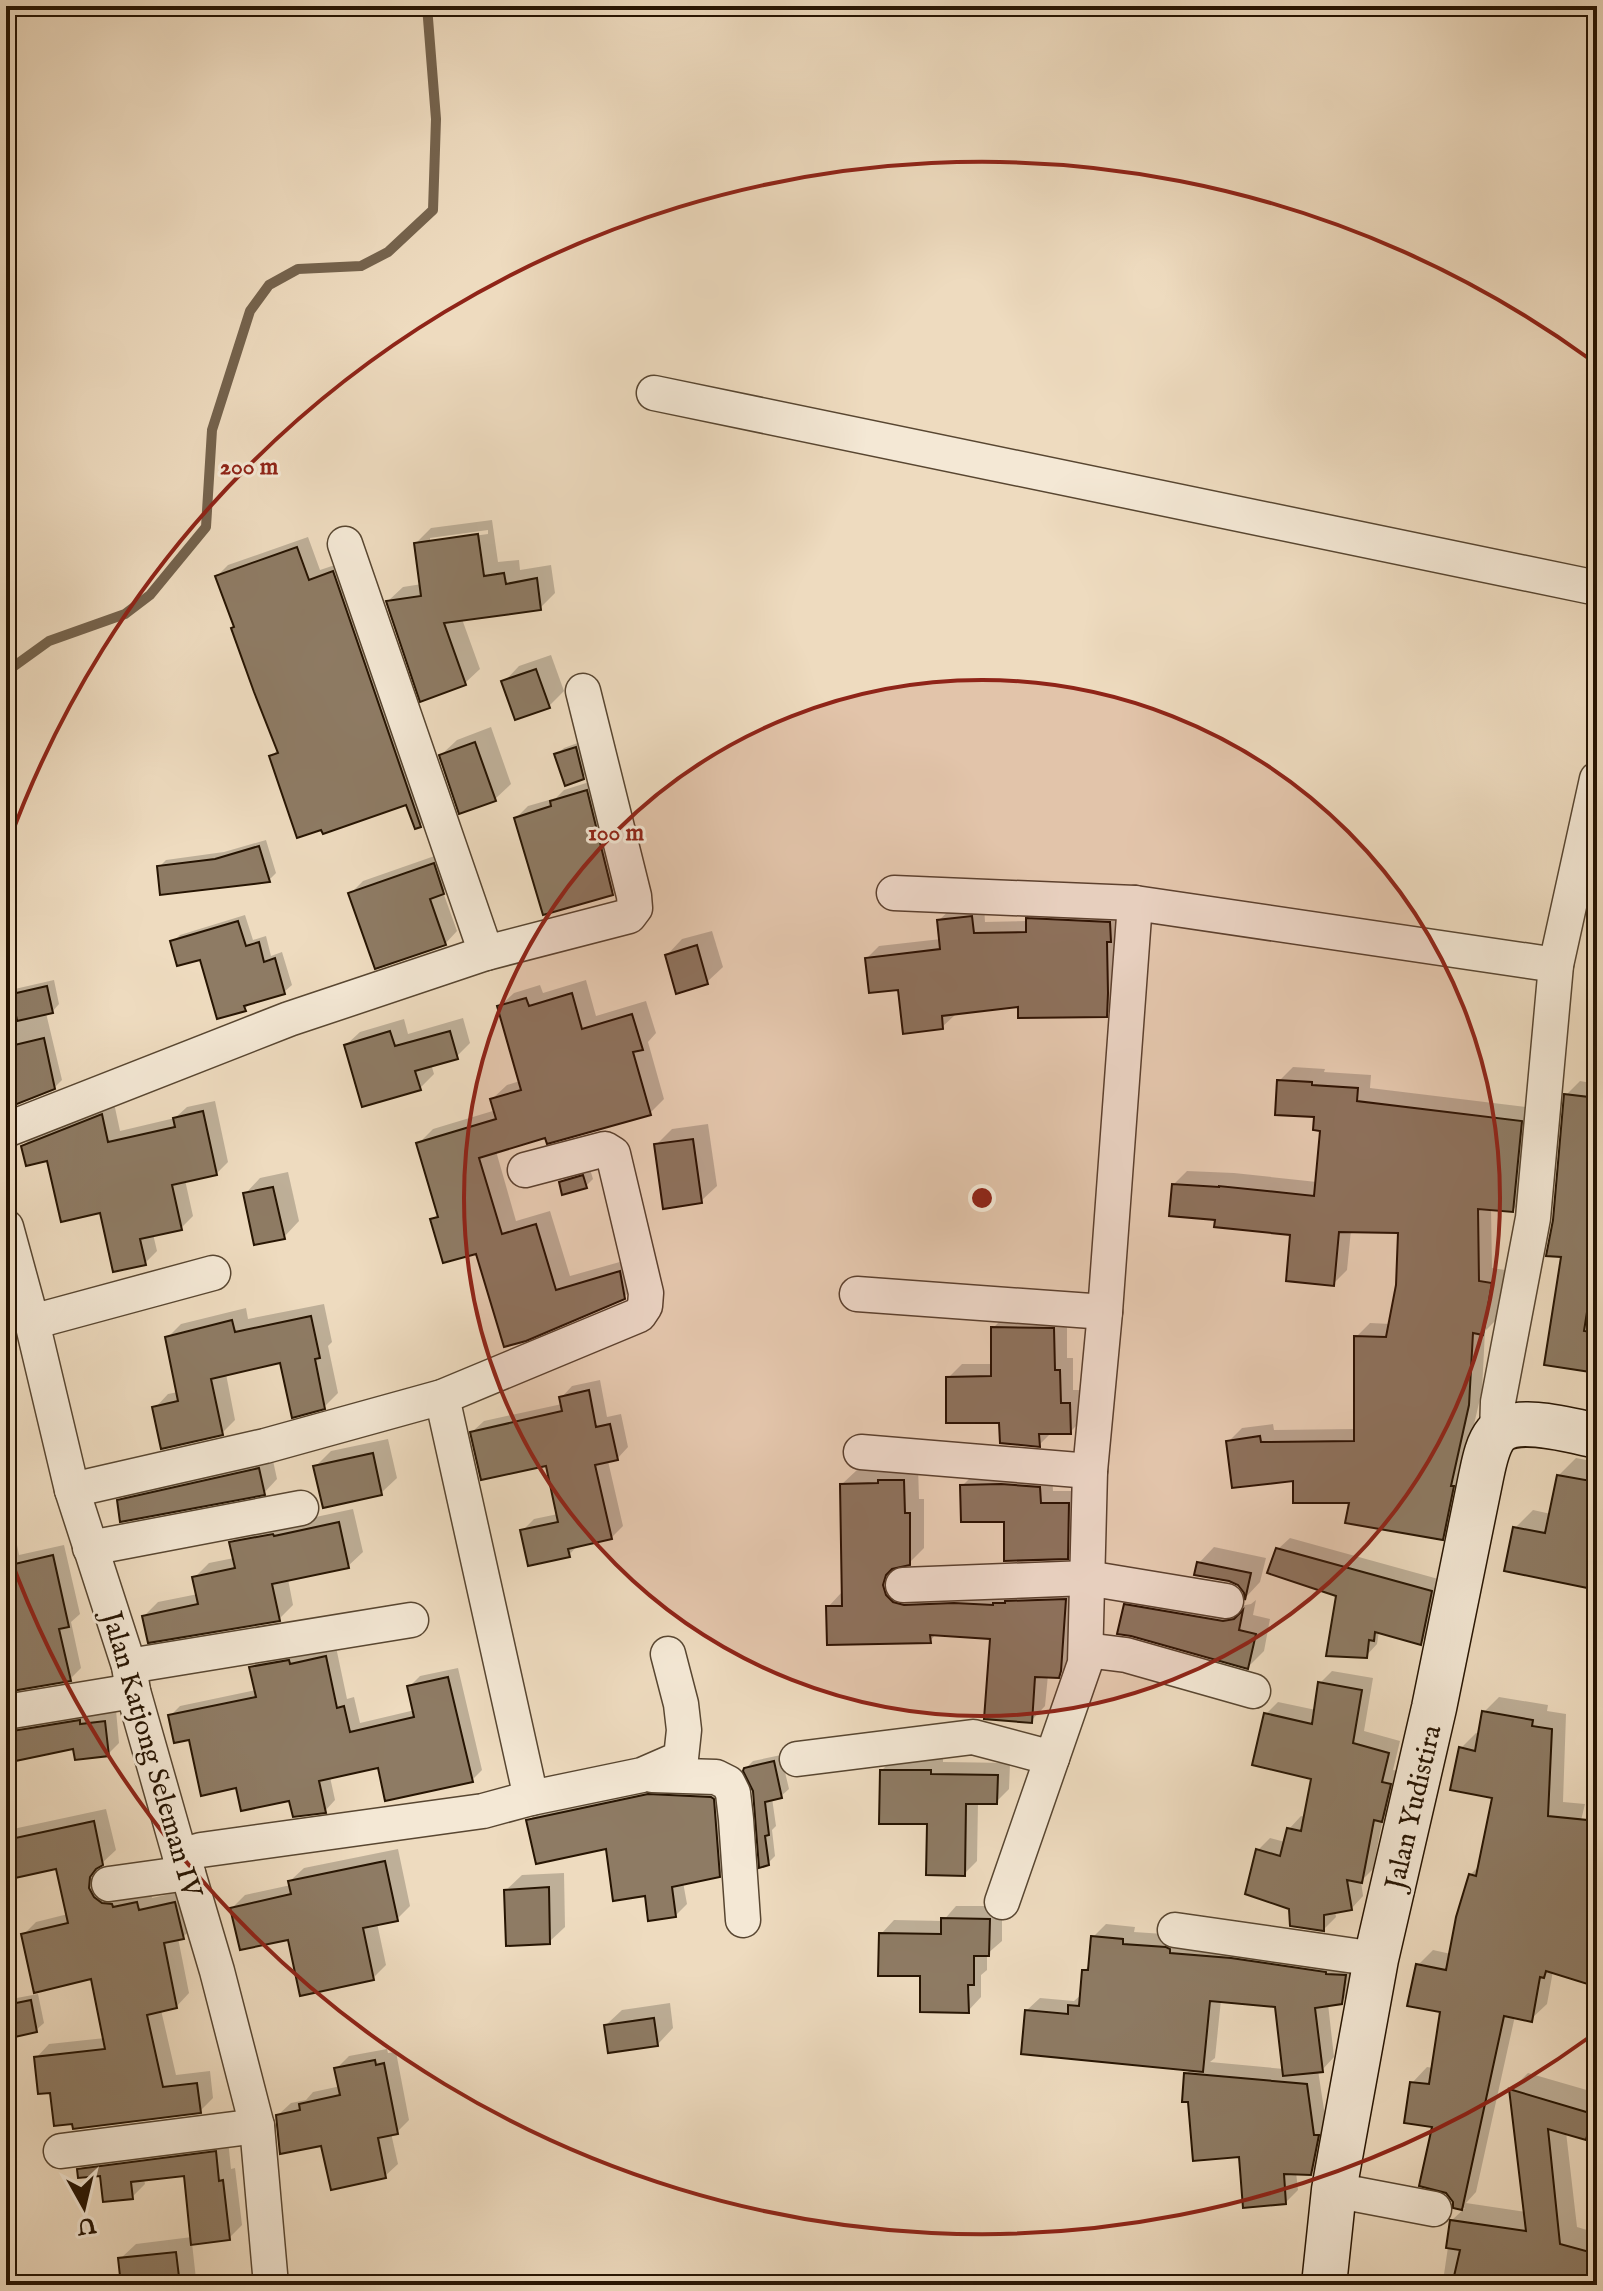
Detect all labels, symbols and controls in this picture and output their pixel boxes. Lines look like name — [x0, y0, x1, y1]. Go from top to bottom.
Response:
text: 200 m — [220, 452, 279, 483]
text: 100 m — [588, 818, 645, 849]
centre of rings — [968, 1184, 996, 1212]
street label: Jalan Katjong Seleman IV — [92, 1605, 209, 1903]
street label: Jalan Yudistira — [1378, 1721, 1451, 1896]
north arrow — [44, 2167, 124, 2247]
text: U — [74, 2210, 99, 2240]

